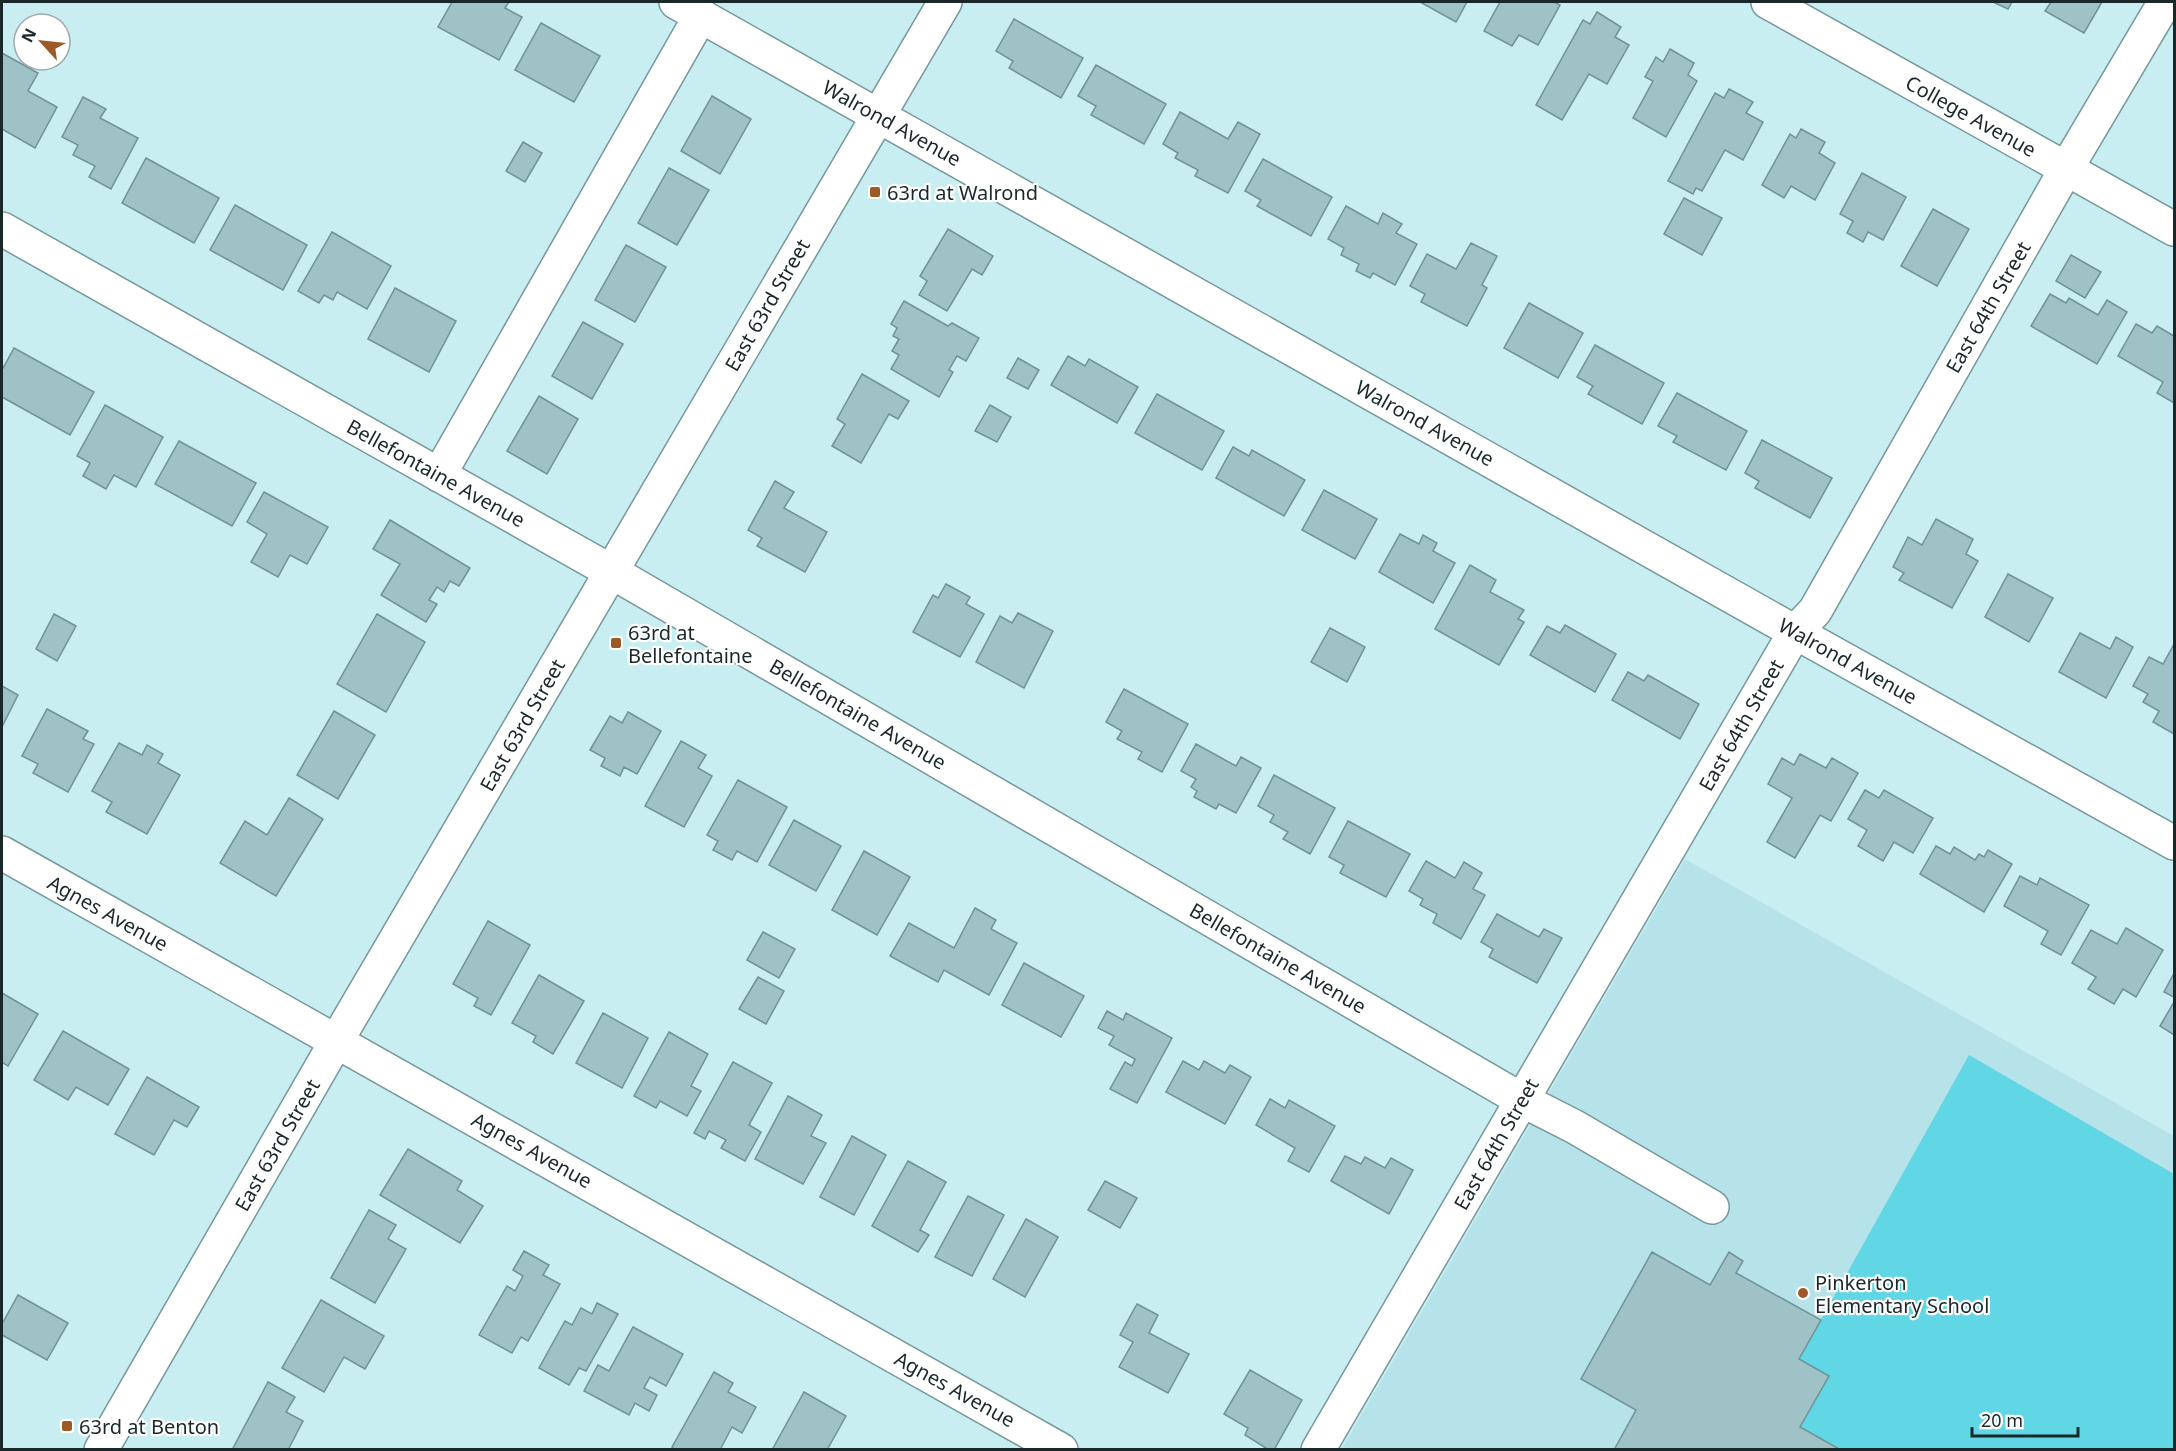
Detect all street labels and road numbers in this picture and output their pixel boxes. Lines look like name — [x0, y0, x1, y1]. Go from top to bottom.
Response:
street label: College Avenue — [1901, 69, 2041, 163]
street label: Walrond Avenue — [818, 74, 966, 172]
street label: East 63rd Street — [718, 234, 816, 376]
street label: East 64th Street — [1939, 236, 2037, 378]
street label: Walrond Avenue — [1351, 374, 1499, 472]
street label: Bellefontaine Avenue — [342, 413, 530, 533]
street label: Walrond Avenue — [1774, 612, 1922, 710]
street label: Bellefontaine Avenue — [765, 652, 951, 776]
street label: East 63rd Street — [473, 654, 571, 796]
street label: East 64th Street — [1692, 654, 1790, 796]
street label: Agnes Avenue — [43, 869, 173, 957]
street label: Bellefontaine Avenue — [1185, 896, 1371, 1020]
street label: East 64th Street — [1447, 1073, 1545, 1215]
street label: East 63rd Street — [228, 1074, 326, 1216]
street label: Agnes Avenue — [467, 1106, 597, 1194]
street label: Agnes Avenue — [890, 1345, 1020, 1433]

